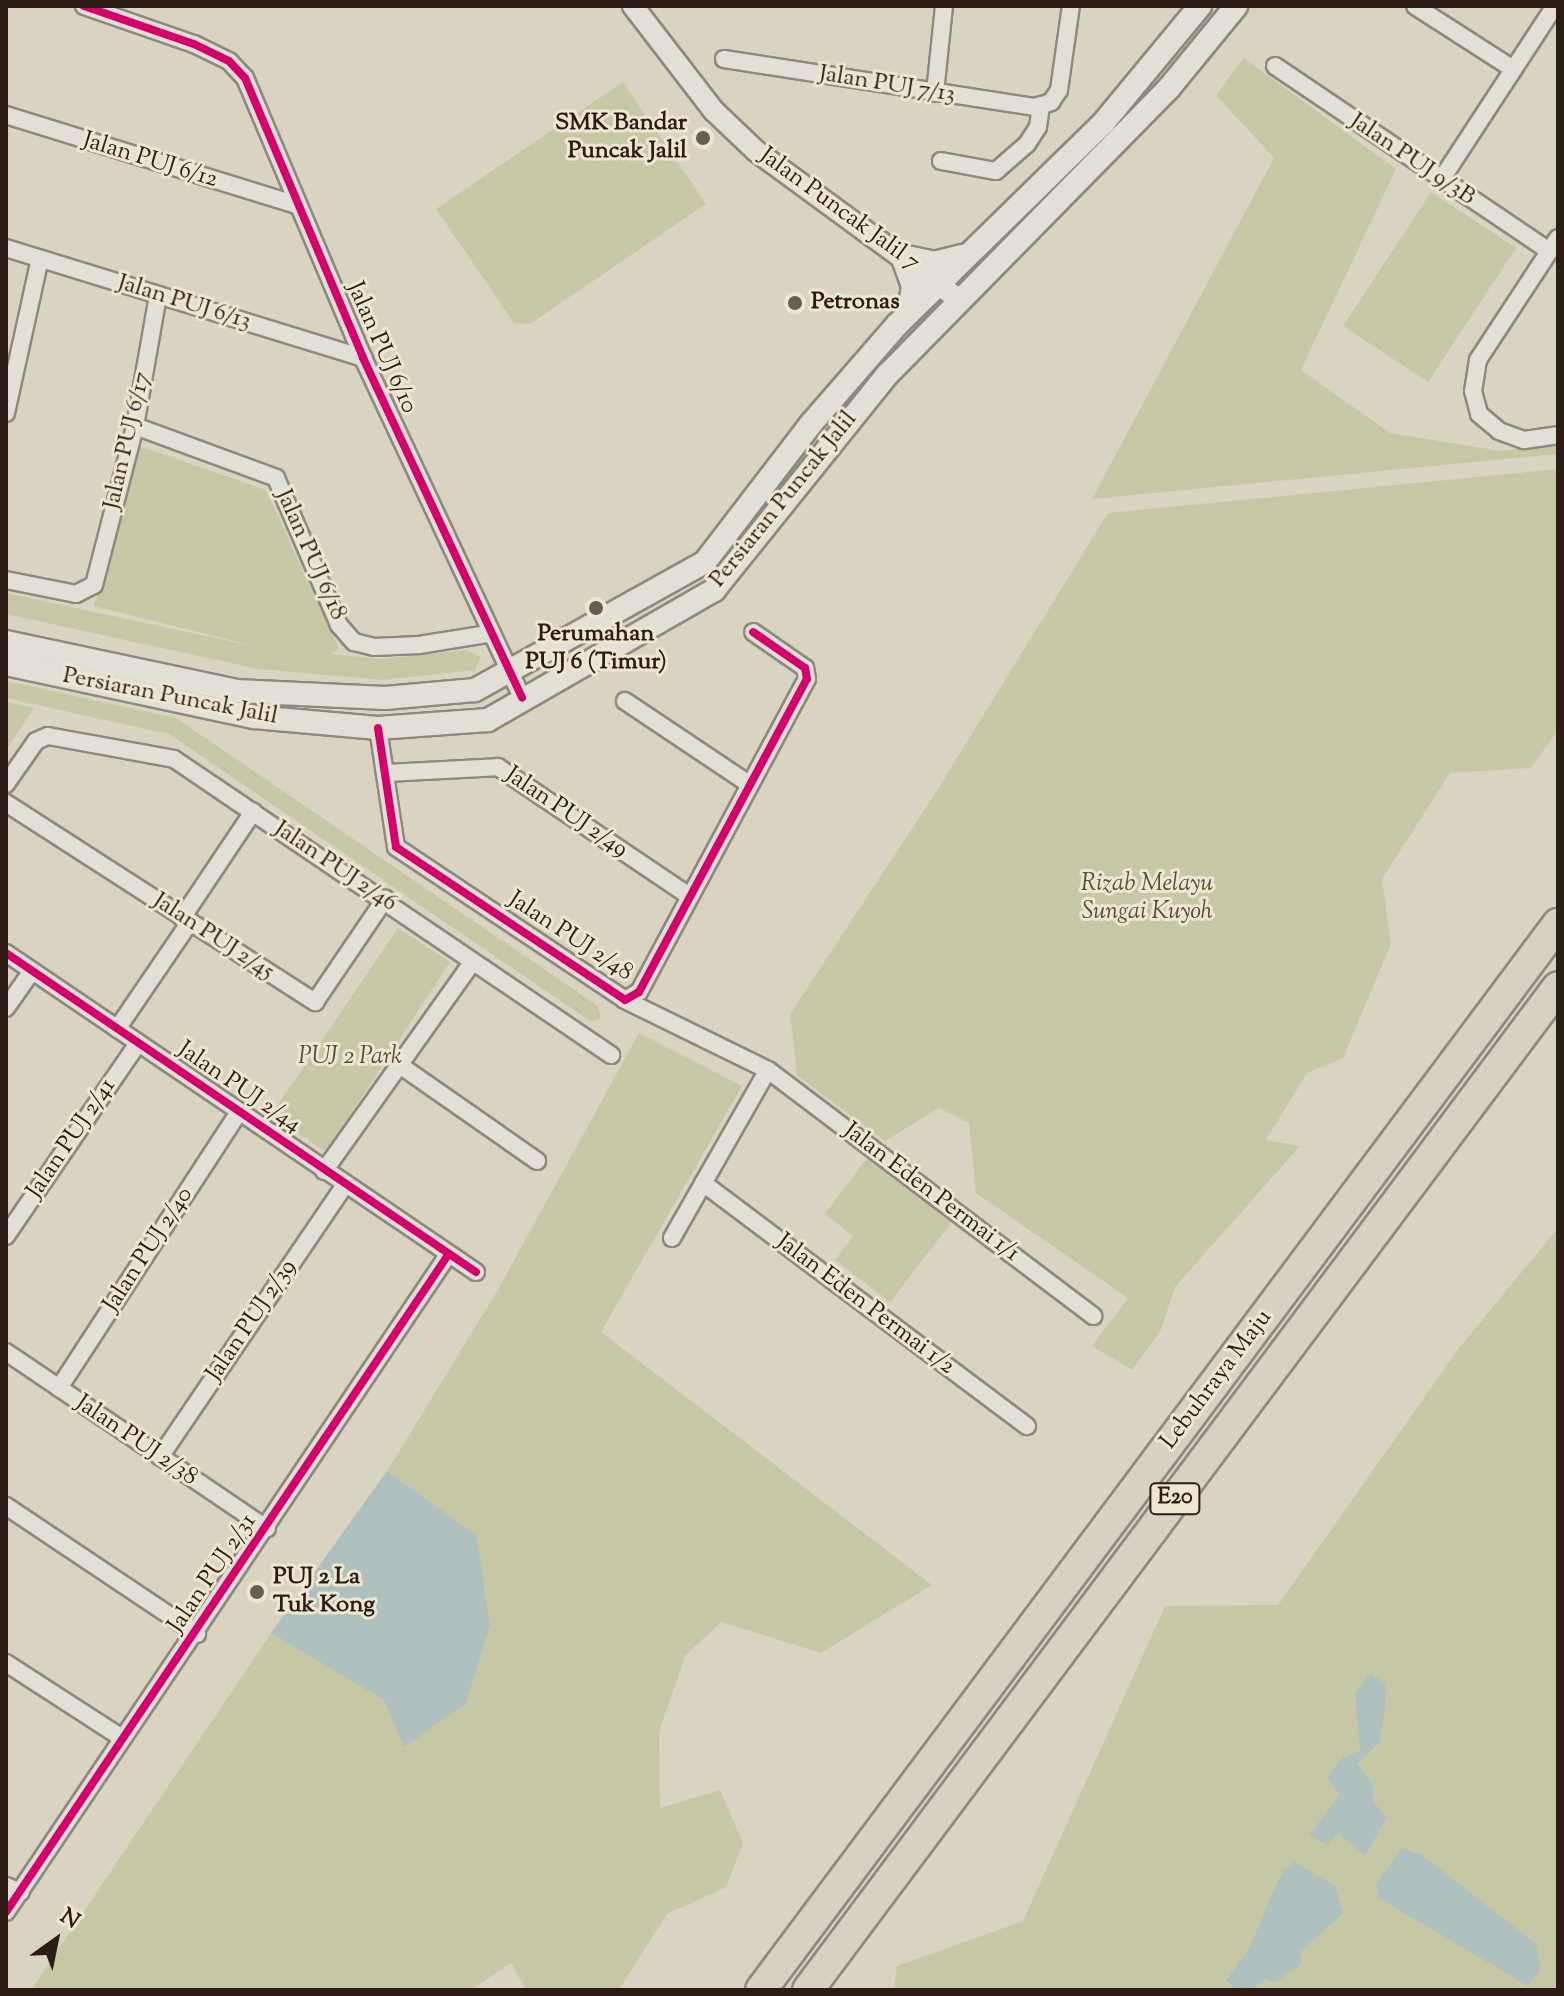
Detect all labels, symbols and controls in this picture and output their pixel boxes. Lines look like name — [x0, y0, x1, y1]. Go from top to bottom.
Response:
street label: Jalan PUJ 7/13 — [817, 60, 957, 110]
street label: Jalan PUJ 9/3B — [1344, 108, 1480, 212]
place label: SMK Bandar Puncak Jalil — [555, 110, 687, 166]
street label: Jalan PUJ 6/12 — [79, 127, 221, 195]
marker: SMK Bandar Puncak Jalil — [694, 129, 712, 147]
street label: Jalan Puncak Jalil 7 — [753, 142, 925, 278]
street label: Jalan PUJ 6/13 — [114, 269, 254, 337]
street label: Jalan PUJ 6/10 — [339, 278, 423, 418]
place label: Petronas — [811, 289, 900, 317]
marker: Petronas — [786, 294, 804, 312]
street label: Jalan PUJ 6/17 — [98, 369, 158, 513]
street label: Persiaran Puncak Jalil — [704, 406, 864, 594]
street label: Jalan PUJ 6/18 — [268, 485, 352, 625]
marker: Perumahan PUJ 6 (Timur) — [587, 599, 605, 617]
place label: Perumahan PUJ 6 (Timur) — [525, 621, 667, 677]
street label: Persiaran Puncak Jalil — [60, 662, 280, 732]
street label: Jalan PUJ 2/49 — [499, 761, 633, 865]
street label: Jalan PUJ 2/46 — [268, 815, 402, 919]
park label: Rizab Melayu Sungai Kuyoh — [1081, 871, 1213, 927]
street label: Jalan PUJ 2/48 — [502, 886, 638, 988]
street label: Jalan PUJ 2/45 — [147, 887, 279, 987]
street label: Jalan PUJ 2/44 — [172, 1036, 306, 1140]
park label: PUJ 2 Park — [298, 1044, 402, 1072]
street label: Jalan PUJ 2/41 — [21, 1073, 123, 1205]
street label: Jalan Eden Permai 1/1 — [837, 1117, 1025, 1269]
street label: Jalan PUJ 2/40 — [98, 1182, 200, 1318]
street label: Jalan Eden Permai 1/2 — [770, 1228, 960, 1382]
street label: Jalan PUJ 2/39 — [201, 1255, 303, 1387]
street label: Lebuhraya Maju — [1155, 1304, 1279, 1456]
street label: Jalan PUJ 2/38 — [69, 1389, 203, 1493]
road number: E20 — [1149, 1481, 1201, 1517]
street label: Jalan PUJ 2/31 — [163, 1509, 263, 1639]
place label: PUJ 2 La Tuk Kong — [273, 1564, 375, 1620]
marker: PUJ 2 La Tuk Kong — [248, 1583, 266, 1601]
north arrow — [16, 1900, 96, 1980]
text: N — [53, 1902, 85, 1938]

